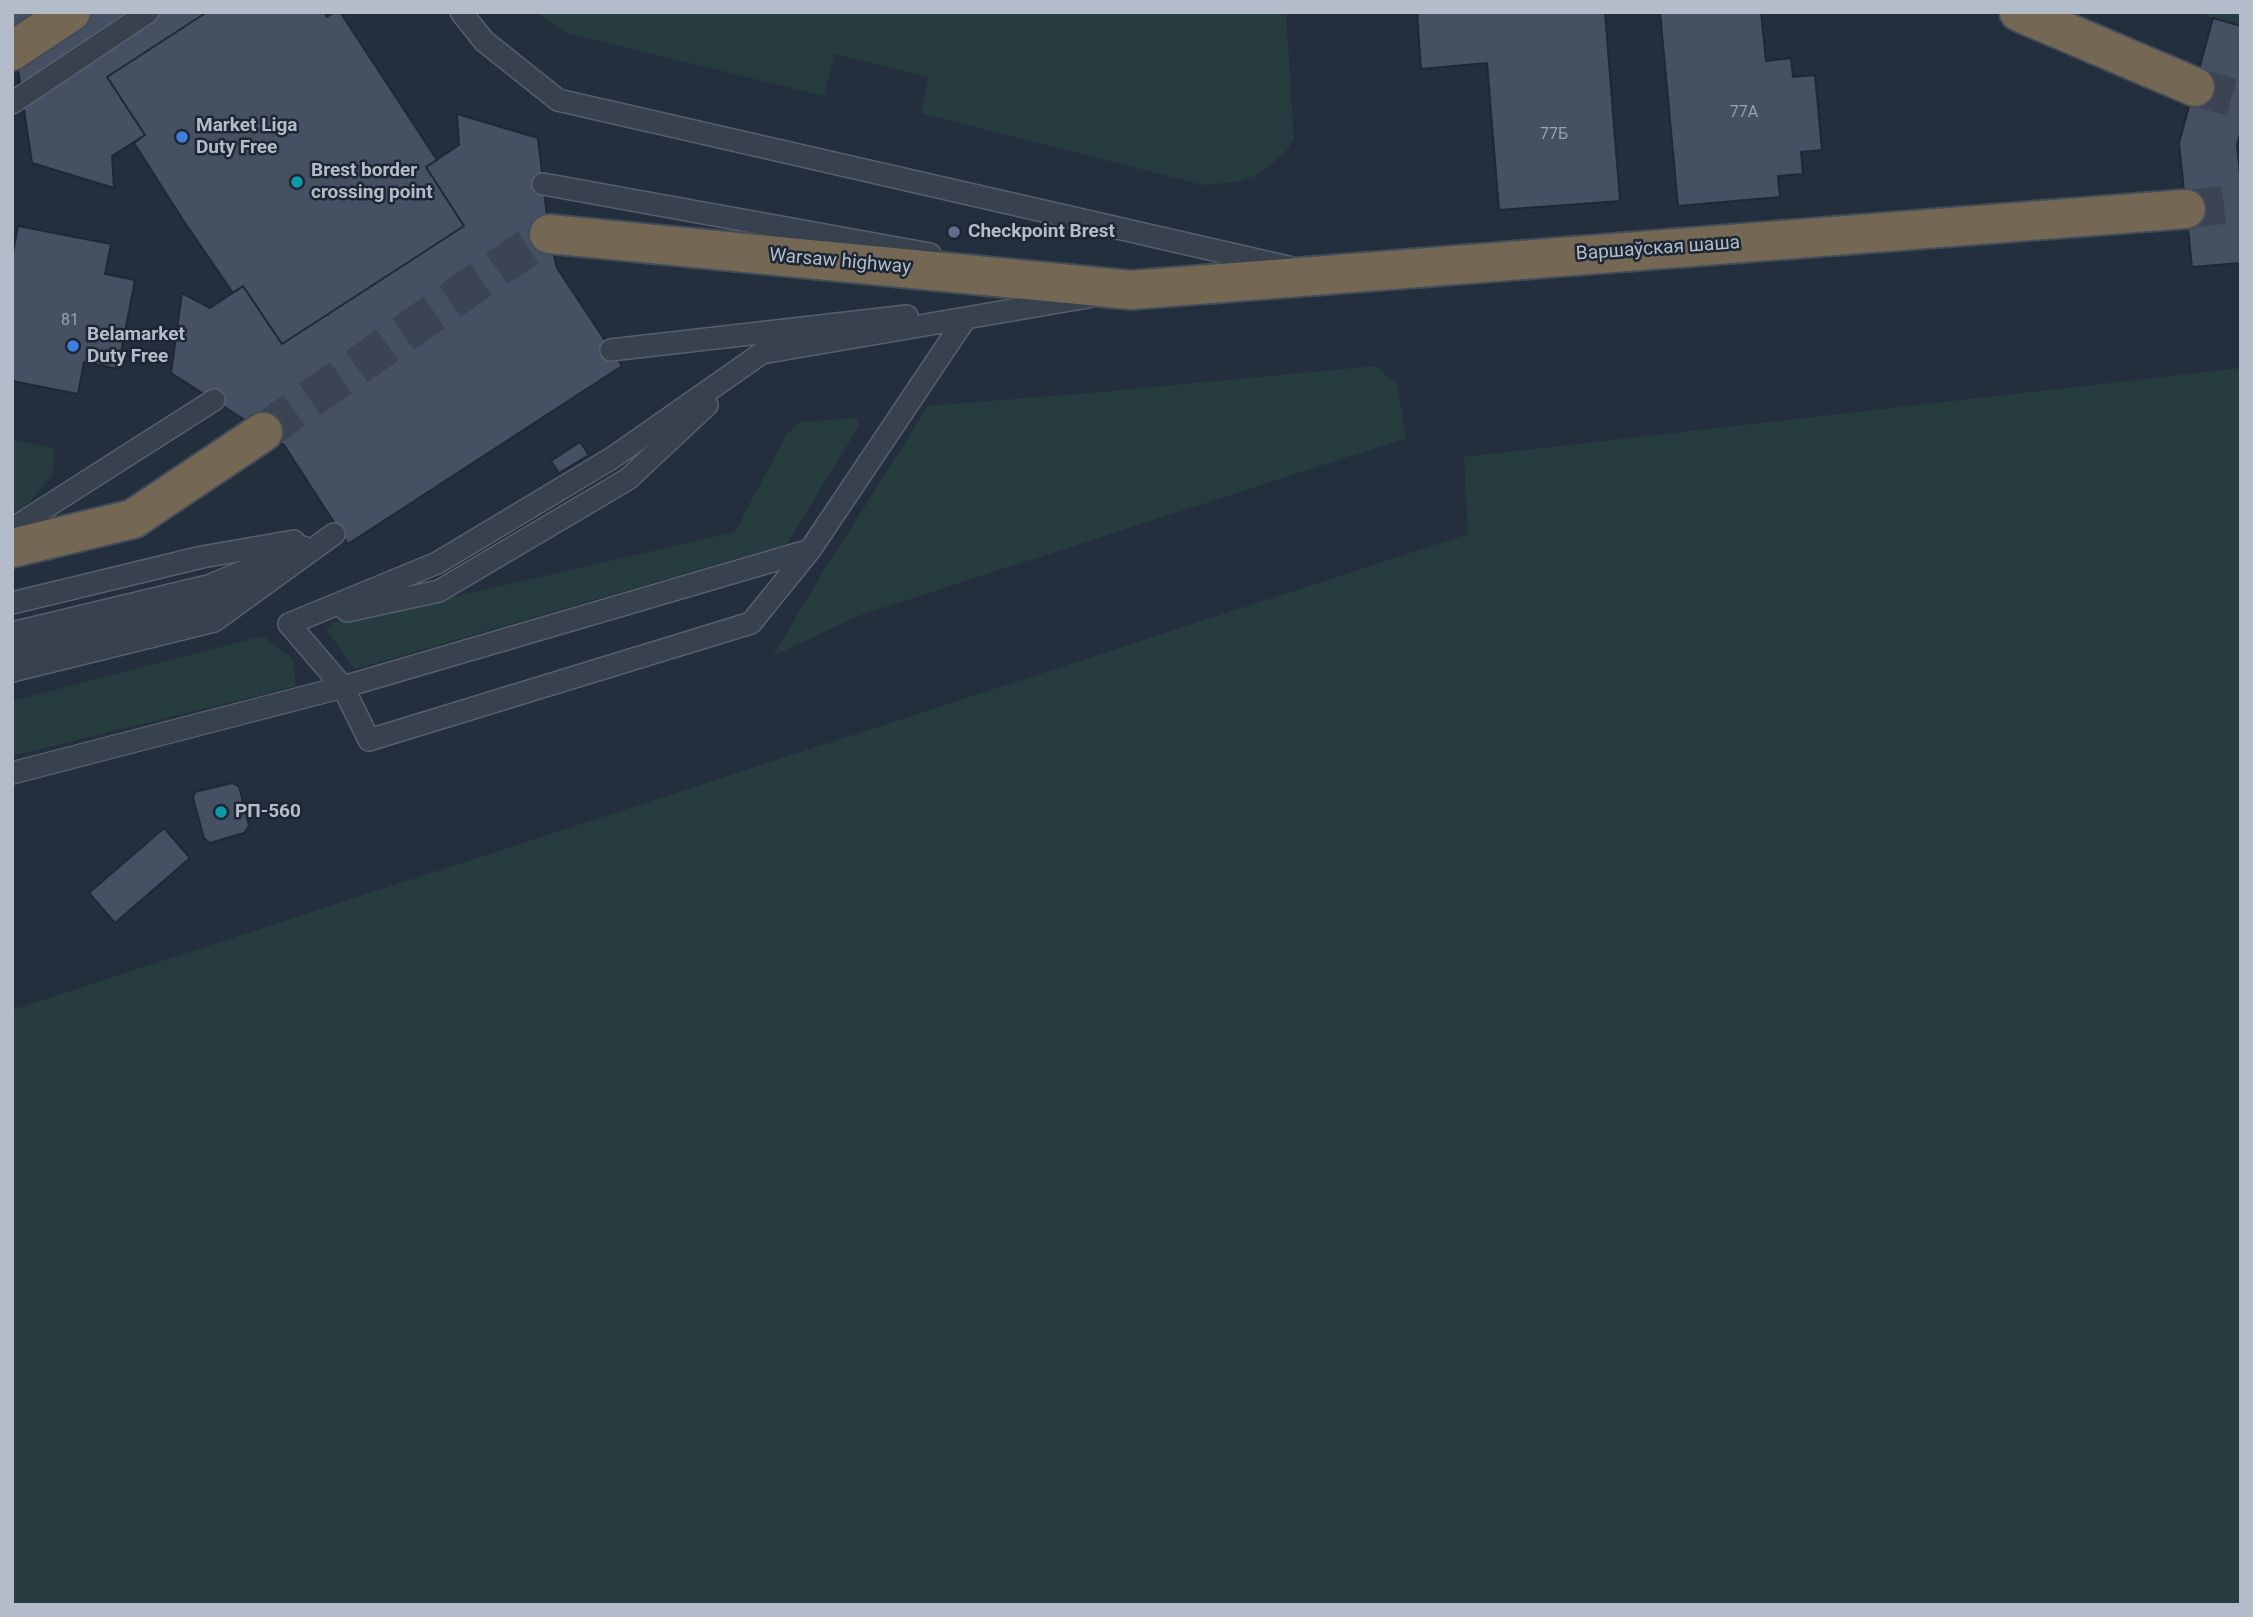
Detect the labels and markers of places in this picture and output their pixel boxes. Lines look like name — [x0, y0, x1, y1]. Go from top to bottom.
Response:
place label: Market Liga Duty Free — [196, 115, 297, 159]
marker: Market Liga Duty Free — [174, 129, 190, 145]
place label: Brest border crossing point — [311, 160, 433, 204]
marker: Brest border crossing point — [289, 174, 305, 190]
place label: Checkpoint Brest — [968, 221, 1115, 243]
marker: Checkpoint Brest — [946, 224, 962, 240]
place label: Belamarket Duty Free — [87, 324, 185, 368]
marker: Belamarket Duty Free — [65, 338, 81, 354]
place label: РП-560 — [235, 801, 301, 823]
marker: РП-560 — [213, 804, 229, 820]

